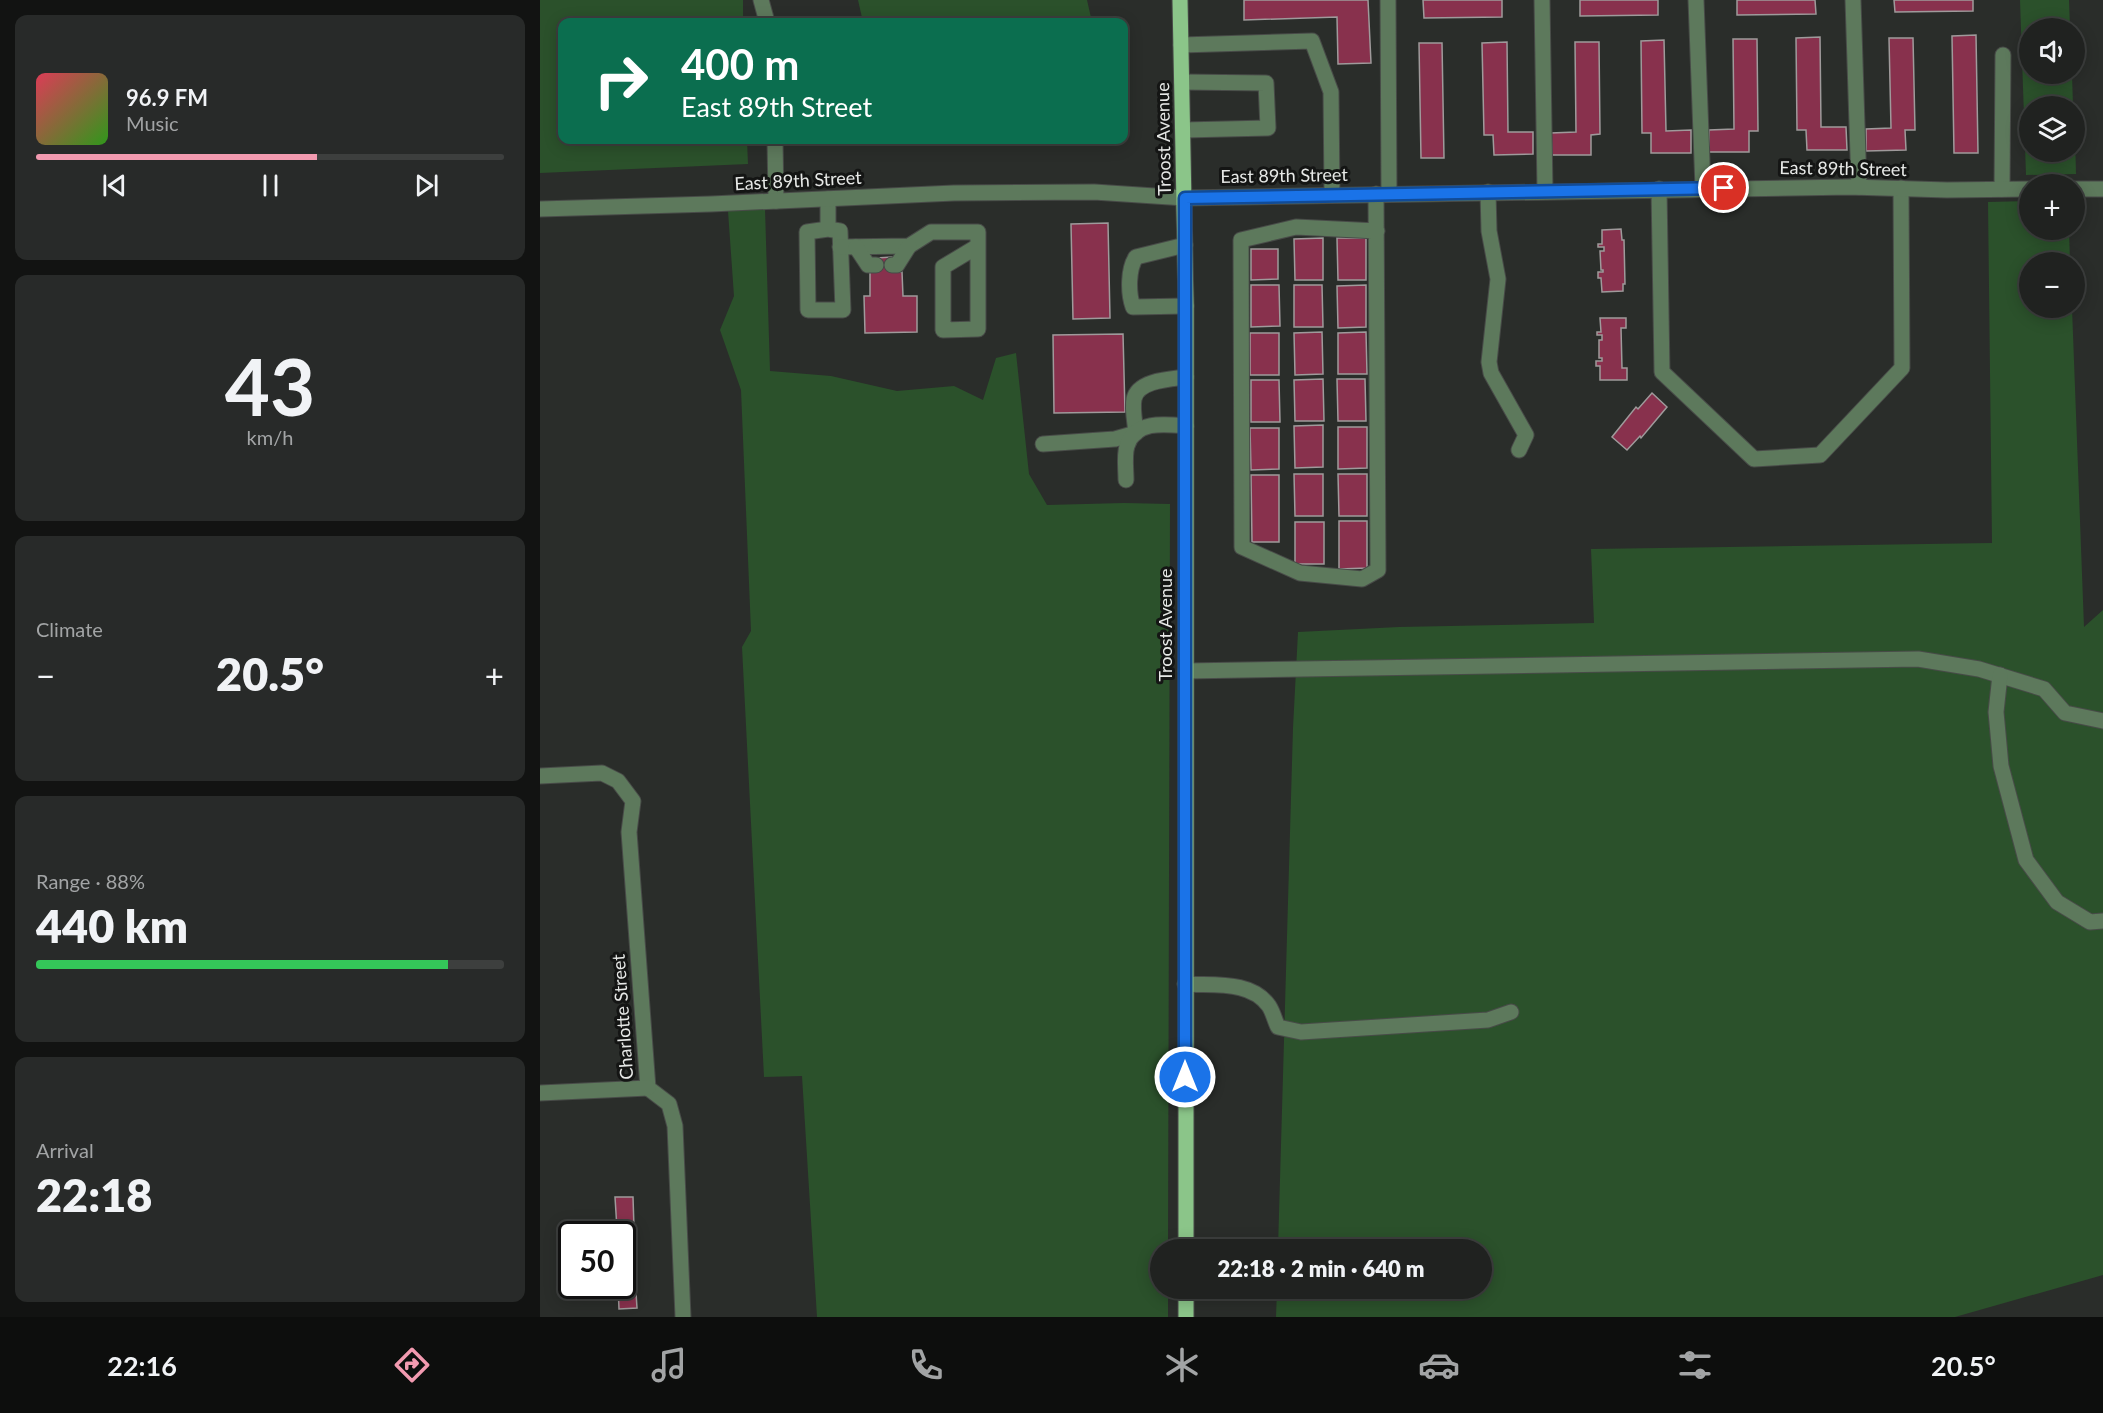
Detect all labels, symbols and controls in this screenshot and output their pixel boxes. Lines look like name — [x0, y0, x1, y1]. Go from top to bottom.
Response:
map controls — [2019, 18, 2085, 318]
button: sound — [2019, 18, 2085, 84]
text: 400 m — [681, 39, 799, 89]
icon: right — [582, 42, 660, 120]
street label: Troost Avenue — [1151, 82, 1175, 196]
text: 96.9 FM — [126, 84, 208, 111]
text: East 89th Street — [681, 90, 872, 123]
button: layers — [2019, 96, 2085, 162]
text: Music — [126, 111, 179, 135]
street label: East 89th Street — [1779, 156, 1907, 180]
pin — [1698, 162, 1749, 213]
street label: East 89th Street — [1220, 163, 1348, 187]
street label: East 89th Street — [734, 166, 863, 194]
icon: previous — [98, 169, 131, 202]
icon: pause — [254, 169, 287, 202]
icon: next — [410, 169, 443, 202]
icon: arrive — [1707, 171, 1740, 204]
button: + — [2019, 174, 2085, 240]
button: − — [2019, 252, 2085, 318]
text: 43 — [225, 339, 315, 433]
text: km/h — [247, 425, 293, 449]
street label: Troost Avenue — [1154, 568, 1176, 682]
text: Climate — [36, 617, 103, 641]
text: 20.5° — [216, 647, 324, 701]
text: − — [36, 655, 55, 695]
text: + — [485, 655, 504, 695]
text: Range · 88% — [36, 869, 145, 893]
text: 440 km — [36, 899, 188, 953]
street label: Charlotte Street — [607, 953, 637, 1080]
position arrow — [1153, 1045, 1217, 1109]
text: Arrival — [36, 1138, 94, 1162]
text: 22:18 — [36, 1168, 152, 1222]
speed limit sign: 50 — [558, 1221, 636, 1299]
text: 22:18 · 2 min · 640 m — [1218, 1255, 1424, 1282]
icon: directions — [391, 1344, 433, 1386]
icon: music — [648, 1344, 690, 1386]
icon: phone — [905, 1344, 947, 1386]
icon: climate — [1161, 1344, 1203, 1386]
icon: car — [1418, 1344, 1460, 1386]
icon: filters — [1674, 1344, 1716, 1386]
text: 22:16 — [107, 1349, 177, 1382]
text: 20.5° — [1931, 1349, 1996, 1382]

